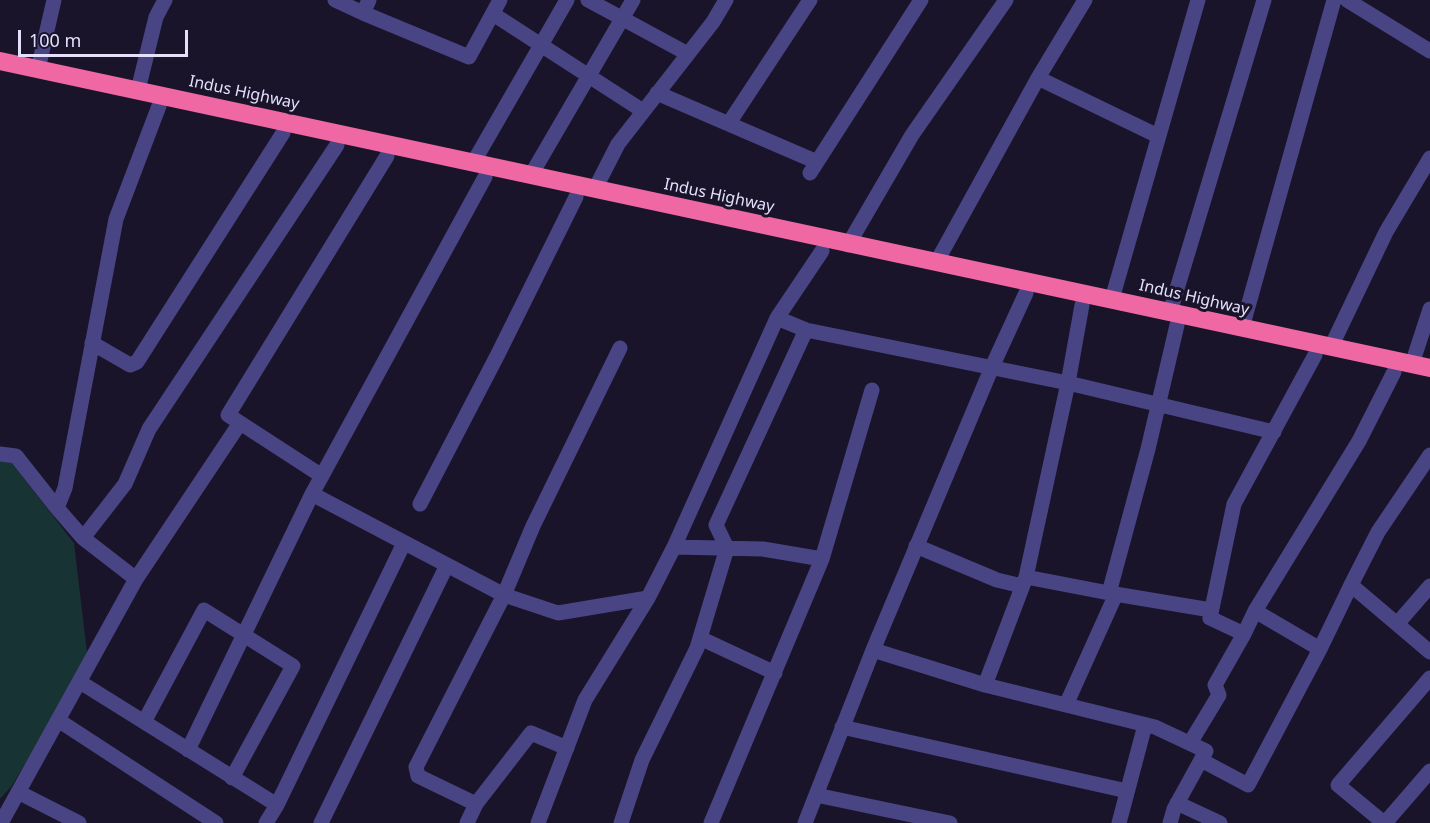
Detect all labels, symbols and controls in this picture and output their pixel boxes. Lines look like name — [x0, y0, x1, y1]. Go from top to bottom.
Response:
scale bar — [21, 18, 190, 56]
text: 100 m — [29, 28, 81, 52]
street label: Indus Highway — [187, 72, 301, 114]
street label: Indus Highway — [662, 175, 776, 217]
street label: Indus Highway — [1137, 276, 1251, 320]

